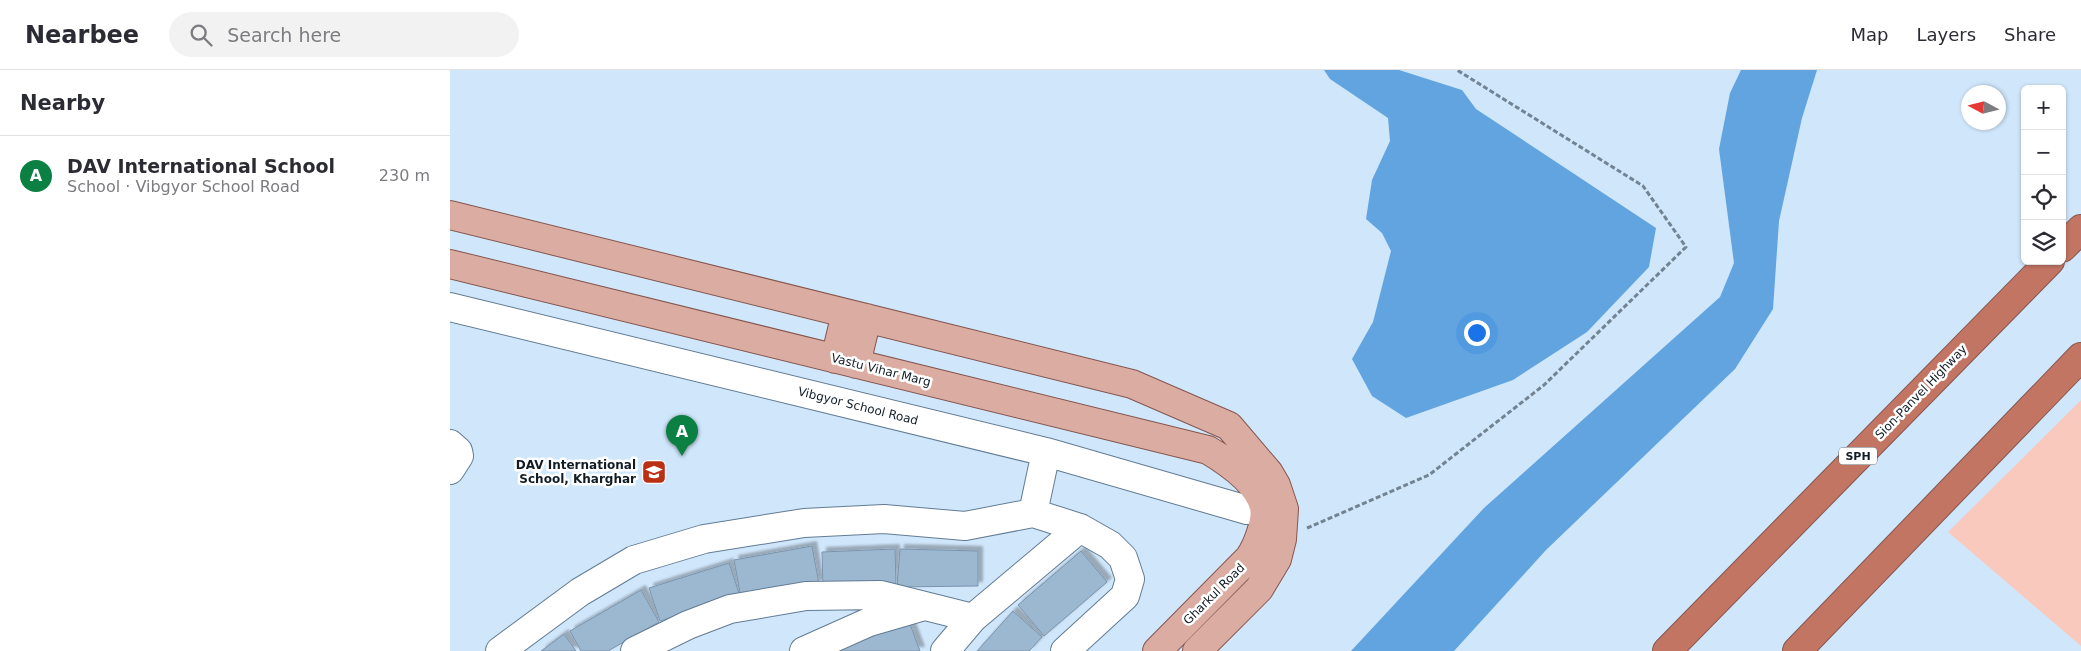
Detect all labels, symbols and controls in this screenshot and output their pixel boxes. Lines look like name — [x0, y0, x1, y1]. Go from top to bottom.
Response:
search box — [169, 12, 519, 57]
text: Nearbee — [25, 21, 139, 49]
icon: search — [187, 21, 215, 49]
text: Search here — [227, 24, 341, 46]
text: Map — [1850, 24, 1888, 45]
text: Layers — [1916, 24, 1976, 45]
text: Share — [2004, 24, 2056, 45]
north arrow — [1961, 85, 2006, 130]
map controls — [2021, 85, 2066, 265]
button: + — [2021, 85, 2066, 130]
text: Nearby — [20, 91, 105, 115]
button: − — [2021, 130, 2066, 175]
text: DAV International School — [67, 155, 335, 177]
text: A — [30, 166, 42, 185]
text: 230 m — [379, 166, 430, 185]
button: locate — [2021, 175, 2066, 220]
text: School · Vibgyor School Road — [67, 177, 300, 196]
button: layers — [2021, 220, 2066, 265]
your location — [1464, 320, 1490, 346]
street label: Sion-Panvel Highway — [1872, 342, 1970, 442]
street label: Vastu Vihar Marg — [830, 351, 932, 389]
street label: Vibgyor School Road — [796, 384, 920, 428]
pin: A — [666, 415, 698, 456]
road number: SPH — [1839, 448, 1877, 464]
place label: DAV International School, Kharghar — [516, 458, 636, 486]
school or university icon: DAV International School, Kharghar — [641, 459, 667, 485]
street label: Gharkul Road — [1181, 561, 1247, 627]

